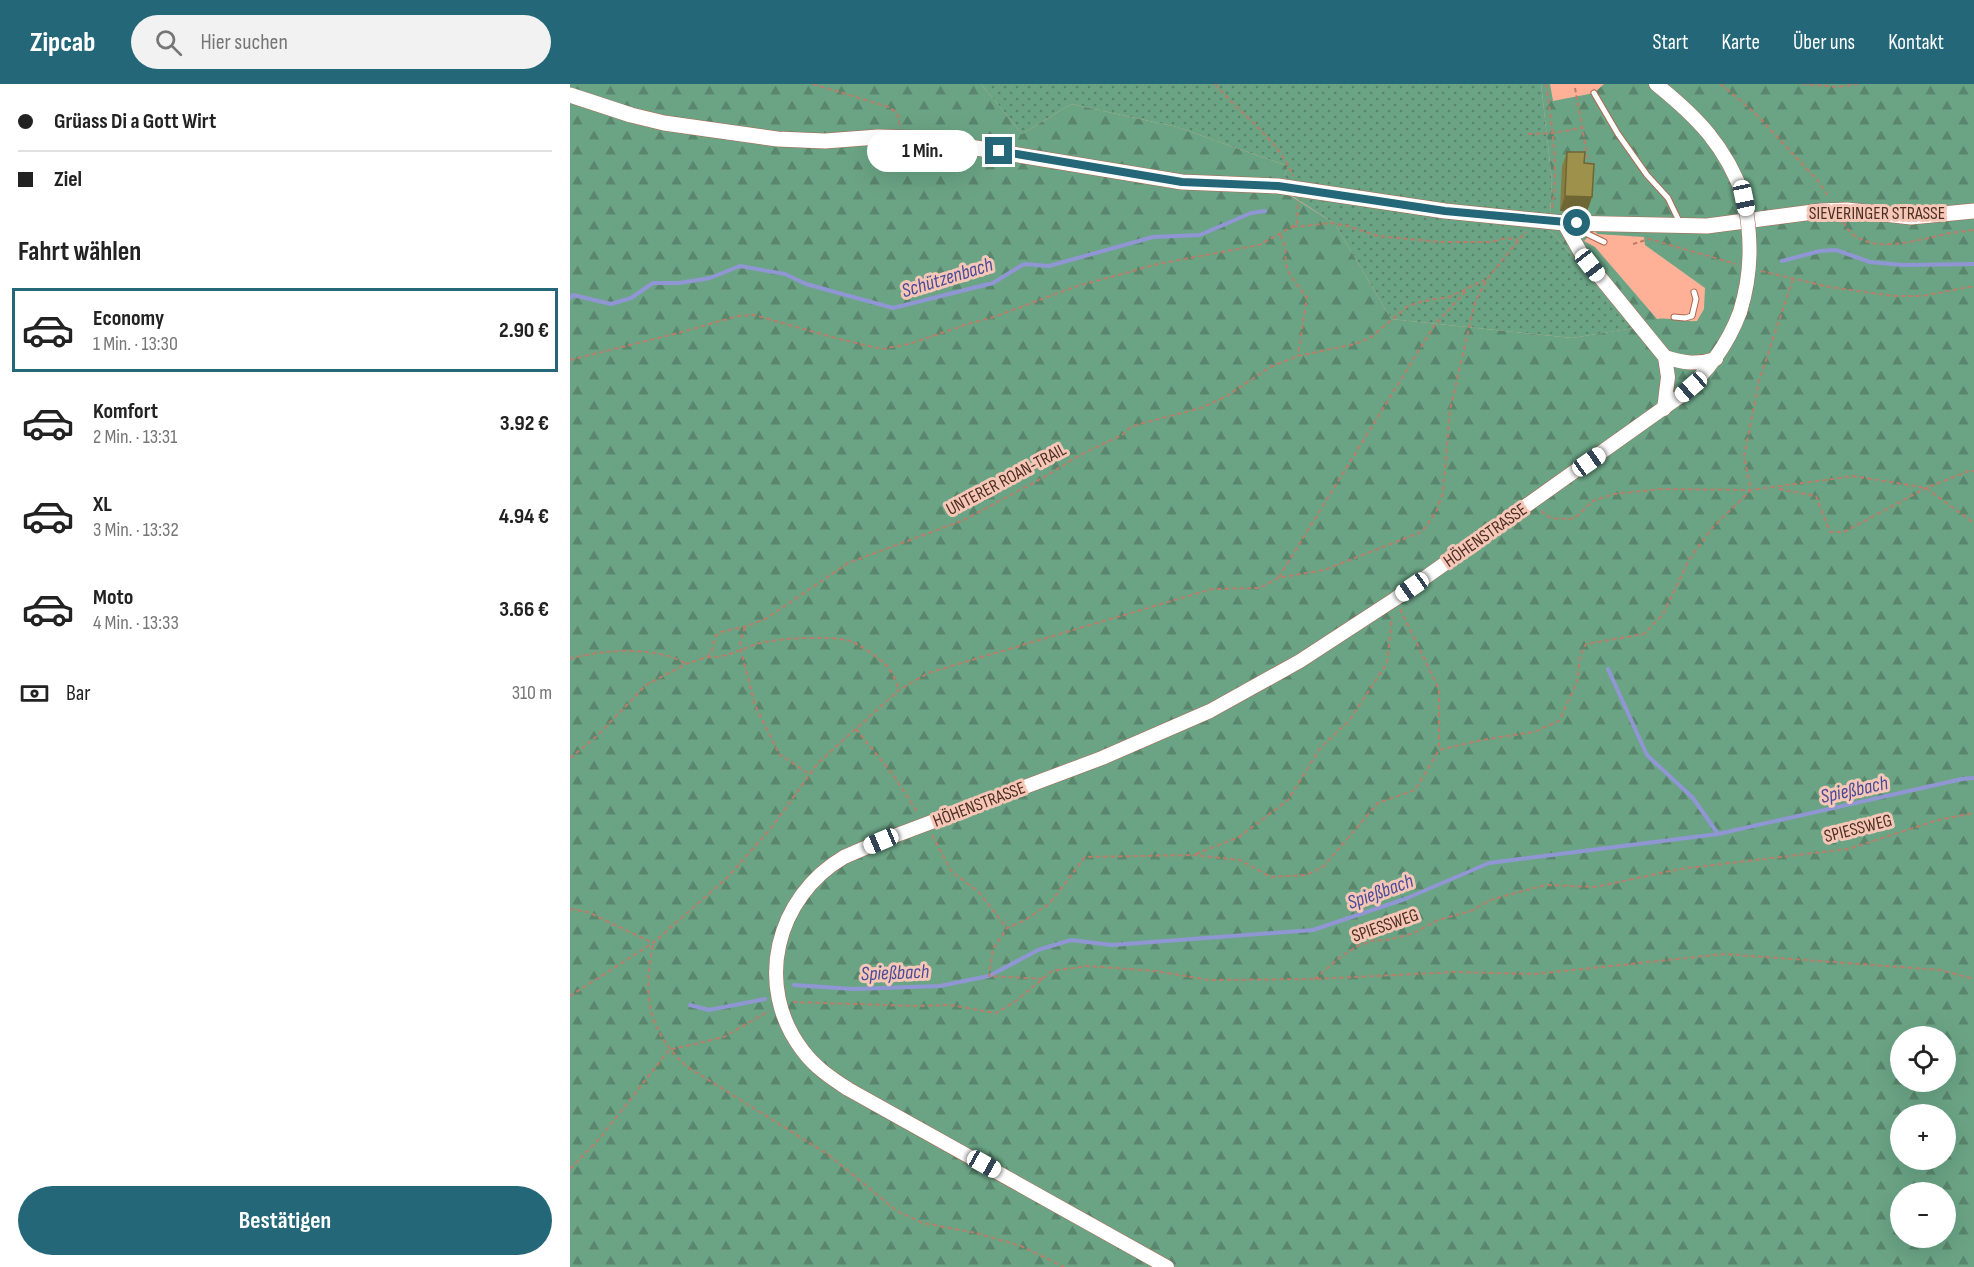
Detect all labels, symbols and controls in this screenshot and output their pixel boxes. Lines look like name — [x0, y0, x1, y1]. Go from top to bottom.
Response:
search box — [131, 15, 551, 69]
text: Zipcab — [30, 26, 95, 59]
icon: search — [152, 26, 185, 59]
text: Hier suchen — [200, 29, 288, 56]
text: Start — [1652, 30, 1689, 55]
text: Karte — [1722, 30, 1760, 55]
text: Über uns — [1793, 30, 1855, 55]
text: Kontakt — [1888, 30, 1944, 55]
text: Grüass Di a Gott Wirt — [54, 108, 216, 135]
callout: 1 Min. — [867, 130, 978, 172]
route end — [985, 137, 1012, 164]
text: 1 Min. — [902, 139, 943, 163]
text: Ziel — [54, 166, 82, 193]
car — [1731, 179, 1757, 217]
street label: SIEVERINGER STRASSE — [1809, 203, 1945, 224]
route start — [1563, 209, 1590, 236]
text: Fahrt wählen — [18, 236, 141, 268]
car — [1572, 245, 1608, 285]
water label: Schützenbach — [899, 253, 996, 303]
icon: car — [21, 303, 75, 357]
text: Economy — [93, 305, 164, 332]
text: 2.90 € — [499, 317, 549, 344]
text: 1 Min. · 13:30 — [93, 332, 178, 356]
car — [1672, 368, 1710, 406]
icon: car — [21, 396, 75, 450]
text: Komfort — [93, 398, 158, 425]
text: 3.92 € — [500, 410, 549, 437]
text: 2 Min. · 13:31 — [93, 425, 177, 449]
street label: UNTERER ROAN-TRAIL — [943, 439, 1070, 520]
car — [1569, 444, 1609, 480]
icon: car — [21, 489, 75, 543]
text: XL — [93, 491, 112, 518]
street label: HÖHENSTRASSE — [1440, 499, 1531, 572]
text: 4.94 € — [499, 503, 549, 530]
text: 3 Min. · 13:32 — [93, 518, 179, 542]
car — [1392, 569, 1432, 605]
icon: car — [21, 582, 75, 636]
text: Moto — [93, 584, 133, 611]
text: 3.66 € — [499, 596, 549, 623]
text: 4 Min. · 13:33 — [93, 611, 179, 635]
icon: cash — [18, 677, 51, 710]
text: Bar — [66, 680, 91, 707]
text: 310 m — [512, 681, 552, 705]
water label: Spießbach — [1818, 771, 1890, 809]
street label: HÖHENSTRASSE — [930, 777, 1028, 832]
street label: SPIESSWEG — [1822, 810, 1894, 847]
car — [861, 826, 901, 856]
water label: Spießbach — [1344, 869, 1417, 915]
street label: SPIESSWEG — [1349, 904, 1421, 947]
water label: Spießbach — [860, 960, 930, 986]
map controls — [1890, 1026, 1956, 1248]
button: locate — [1890, 1026, 1956, 1092]
button: + — [1890, 1104, 1956, 1170]
car — [964, 1147, 1004, 1181]
button: − — [1890, 1182, 1956, 1248]
button: Bestätigen — [18, 1186, 552, 1255]

